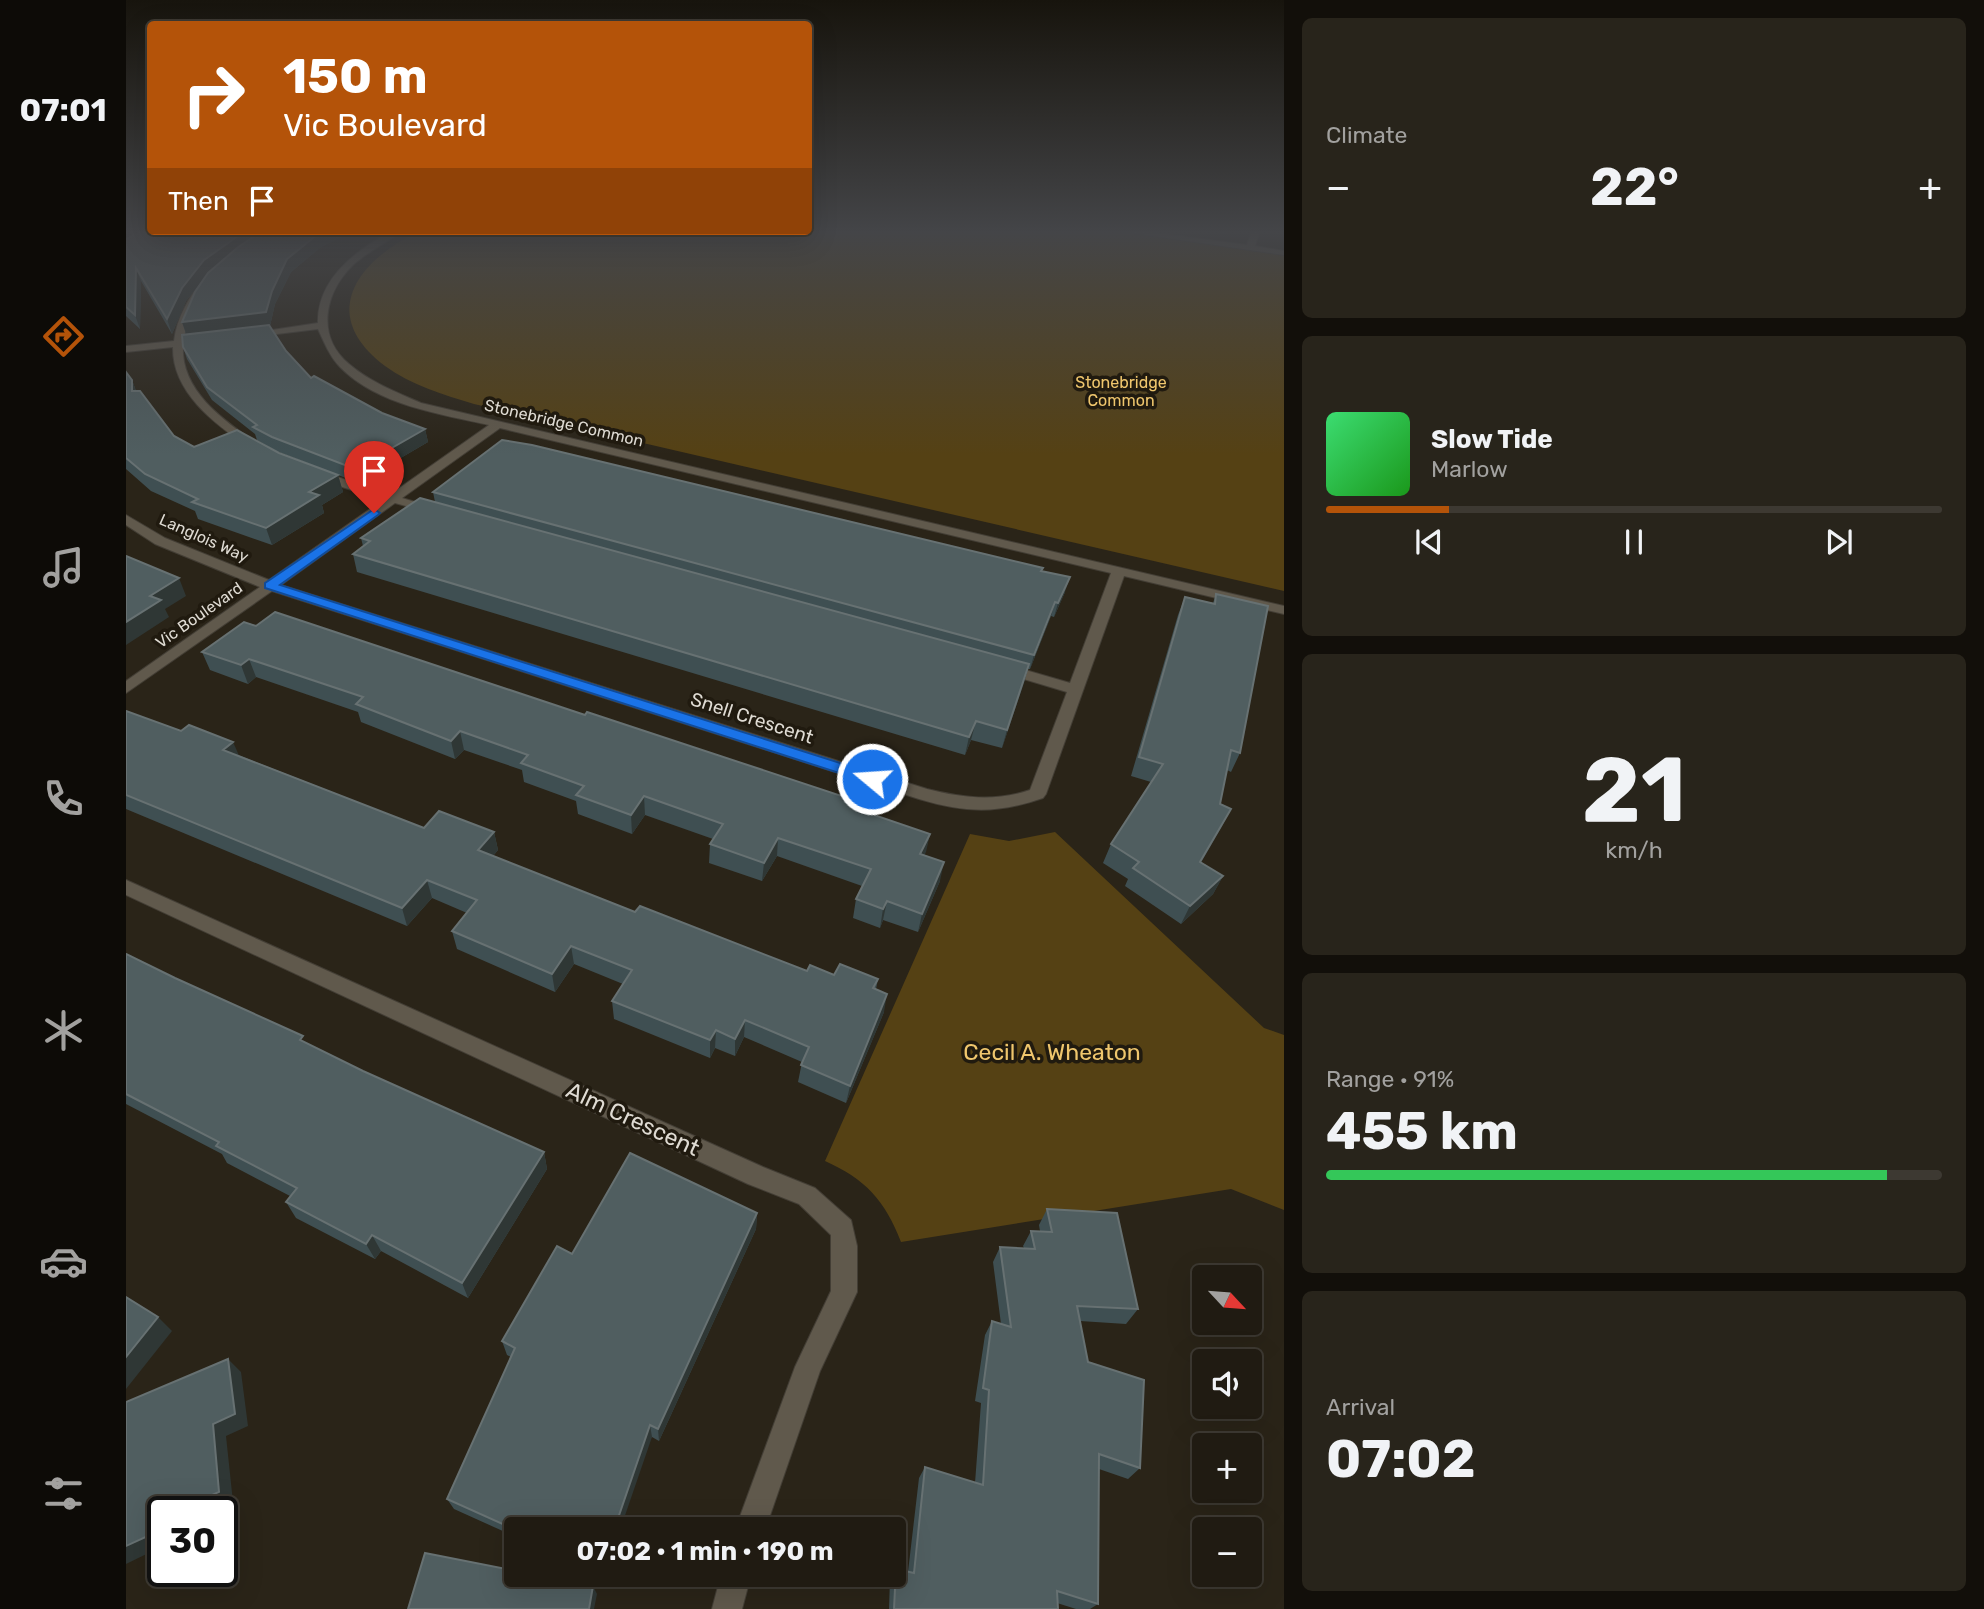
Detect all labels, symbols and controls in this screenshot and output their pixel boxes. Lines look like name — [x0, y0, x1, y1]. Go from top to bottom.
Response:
text: 150 m — [283, 47, 428, 105]
icon: right — [168, 49, 259, 140]
text: 07:01 — [19, 91, 107, 129]
text: Vic Boulevard — [283, 106, 487, 144]
text: Climate — [1326, 121, 1407, 149]
text: 22° — [1590, 156, 1679, 218]
text: − — [1326, 164, 1351, 210]
text: + — [1918, 164, 1942, 210]
icon: arrive — [243, 182, 281, 220]
text: Then — [168, 186, 229, 217]
icon: directions — [39, 312, 88, 361]
park label: Stonebridge Common — [1075, 373, 1167, 410]
street label: Stonebridge Common — [483, 395, 645, 451]
text: Slow Tide — [1431, 424, 1553, 455]
pin — [344, 441, 404, 513]
icon: arrive — [355, 452, 393, 490]
text: Marlow — [1431, 455, 1508, 483]
street label: Langlois Way — [156, 510, 252, 566]
icon: previous — [1410, 523, 1448, 561]
icon: pause — [1615, 523, 1653, 561]
icon: next — [1820, 523, 1858, 561]
icon: music — [39, 543, 88, 592]
street label: Vic Boulevard — [152, 578, 246, 652]
street label: Snell Crescent — [688, 687, 817, 749]
text: 21 — [1582, 736, 1686, 844]
position arrow — [835, 742, 909, 816]
icon: phone — [39, 774, 88, 823]
text: km/h — [1605, 836, 1663, 864]
icon: climate — [39, 1006, 88, 1055]
park label: Cecil A. Wheaton — [963, 1038, 1141, 1066]
text: Range · 91% — [1326, 1065, 1454, 1093]
street label: Alm Crescent — [562, 1076, 704, 1162]
text: 455 km — [1326, 1100, 1518, 1162]
icon: car — [39, 1237, 88, 1286]
north arrow — [1192, 1265, 1262, 1335]
map controls — [1192, 1265, 1262, 1587]
button: sound — [1192, 1349, 1262, 1419]
text: Arrival — [1326, 1393, 1395, 1421]
text: 07:02 — [1326, 1428, 1476, 1490]
button: + — [1192, 1433, 1262, 1503]
icon: filters — [39, 1469, 88, 1518]
speed limit sign: 30 — [147, 1496, 238, 1587]
button: − — [1192, 1517, 1262, 1587]
text: 07:02 · 1 min · 190 m — [576, 1536, 834, 1567]

